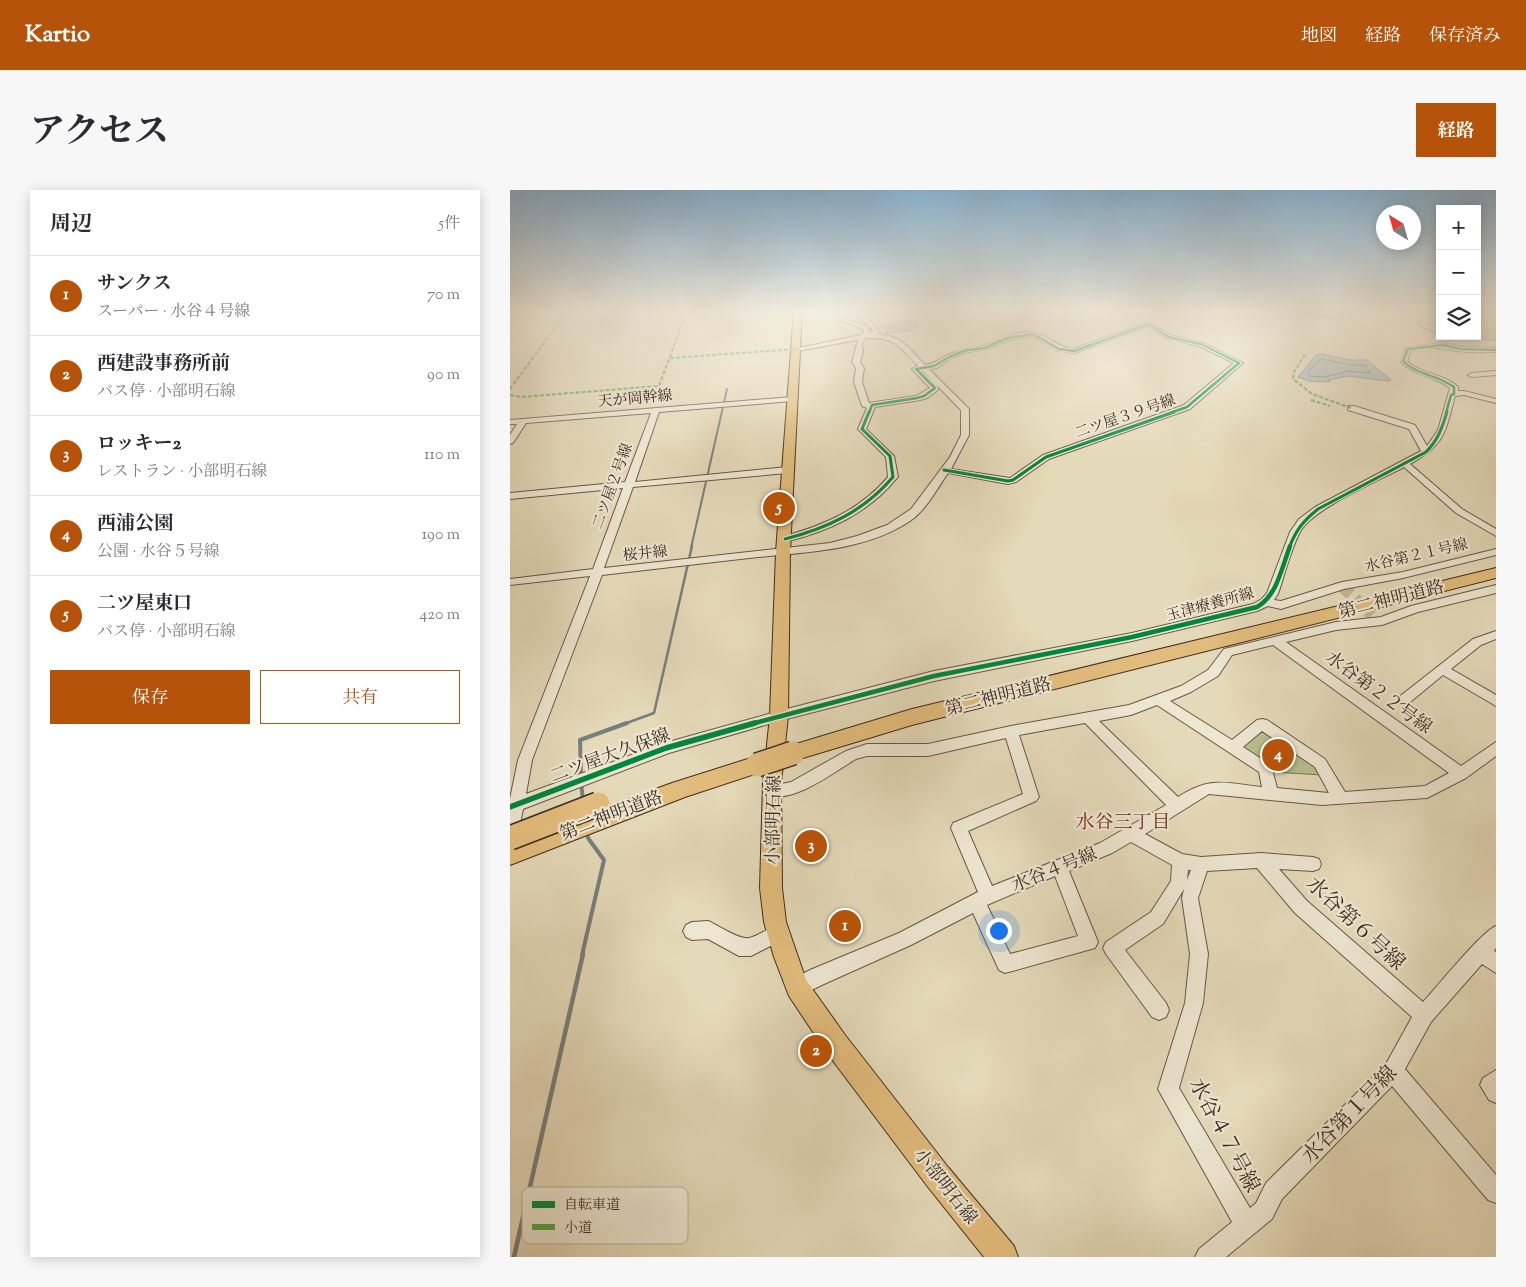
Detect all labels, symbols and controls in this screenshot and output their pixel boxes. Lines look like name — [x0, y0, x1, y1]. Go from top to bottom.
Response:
text: Kartio — [25, 18, 90, 52]
text: 地図 — [1301, 24, 1337, 50]
text: 経路 — [1365, 24, 1401, 50]
text: 保存済み — [1429, 24, 1501, 50]
button: 経路 — [1416, 103, 1496, 157]
text: アクセス — [30, 108, 169, 159]
north arrow — [1376, 205, 1421, 250]
map controls — [1436, 205, 1481, 340]
button: + — [1436, 205, 1481, 250]
text: 周辺 — [50, 210, 92, 240]
text: 5件 — [439, 213, 460, 236]
button: − — [1436, 250, 1481, 295]
text: サンクス — [97, 271, 171, 298]
text: 1 — [63, 284, 69, 307]
text: 70 m — [427, 284, 460, 307]
button: layers — [1436, 295, 1481, 340]
text: スーパー · 水谷４号線 — [97, 301, 250, 324]
text: 西建設事務所前 — [97, 351, 230, 378]
text: 2 — [62, 364, 70, 387]
text: 90 m — [427, 364, 460, 387]
text: バス停 · 小部明石線 — [97, 381, 236, 404]
street label: 天が岡幹線 — [597, 386, 673, 413]
street label: 二ツ屋３９号線 — [1072, 390, 1179, 444]
text: ロッキー2 — [97, 431, 182, 458]
street label: 二ツ屋２号線 — [588, 441, 639, 532]
text: 3 — [63, 444, 69, 467]
text: 110 m — [424, 444, 460, 467]
text: レストラン · 小部明石線 — [97, 461, 267, 484]
pin: 5 — [763, 489, 795, 527]
text: 西浦公園 — [97, 511, 173, 538]
text: 4 — [62, 524, 70, 547]
text: 190 m — [422, 524, 460, 547]
street label: 水谷第２１号線 — [1363, 534, 1470, 579]
text: 公園 · 水谷５号線 — [97, 541, 220, 564]
street label: 桜井線 — [622, 542, 669, 567]
street label: 第二神明道路 — [1336, 575, 1447, 627]
street label: 玉津療養所線 — [1164, 584, 1257, 627]
text: 二ツ屋東口 — [97, 591, 192, 618]
text: 5 — [63, 604, 69, 627]
text: 420 m — [419, 604, 460, 627]
text: バス停 · 小部明石線 — [97, 621, 236, 644]
street label: 水谷第２２号線 — [1319, 646, 1436, 741]
button: 保存 — [50, 670, 250, 724]
button: 共有 — [260, 670, 460, 724]
street label: 第二神明道路 — [943, 672, 1054, 724]
street label: 二ツ屋大久保線 — [547, 723, 674, 791]
pin: 4 — [1262, 736, 1294, 774]
street label: 小部明石線 — [761, 775, 789, 865]
street label: 第二神明道路 — [557, 785, 667, 848]
district label: 水谷三丁目 — [1075, 810, 1171, 837]
pin: 3 — [795, 827, 827, 865]
street label: 水谷４号線 — [1008, 842, 1101, 900]
street label: 水谷第６号線 — [1298, 871, 1411, 978]
pin: 1 — [829, 907, 861, 945]
your location — [986, 918, 1012, 944]
pin: 2 — [800, 1032, 832, 1070]
street label: 水谷第１号線 — [1296, 1060, 1405, 1171]
street label: 水谷４７号線 — [1180, 1073, 1266, 1199]
street label: 小部明石線 — [906, 1144, 982, 1231]
legend — [522, 1187, 688, 1244]
text: 自転車道 — [564, 1196, 620, 1216]
text: 小道 — [564, 1219, 592, 1239]

